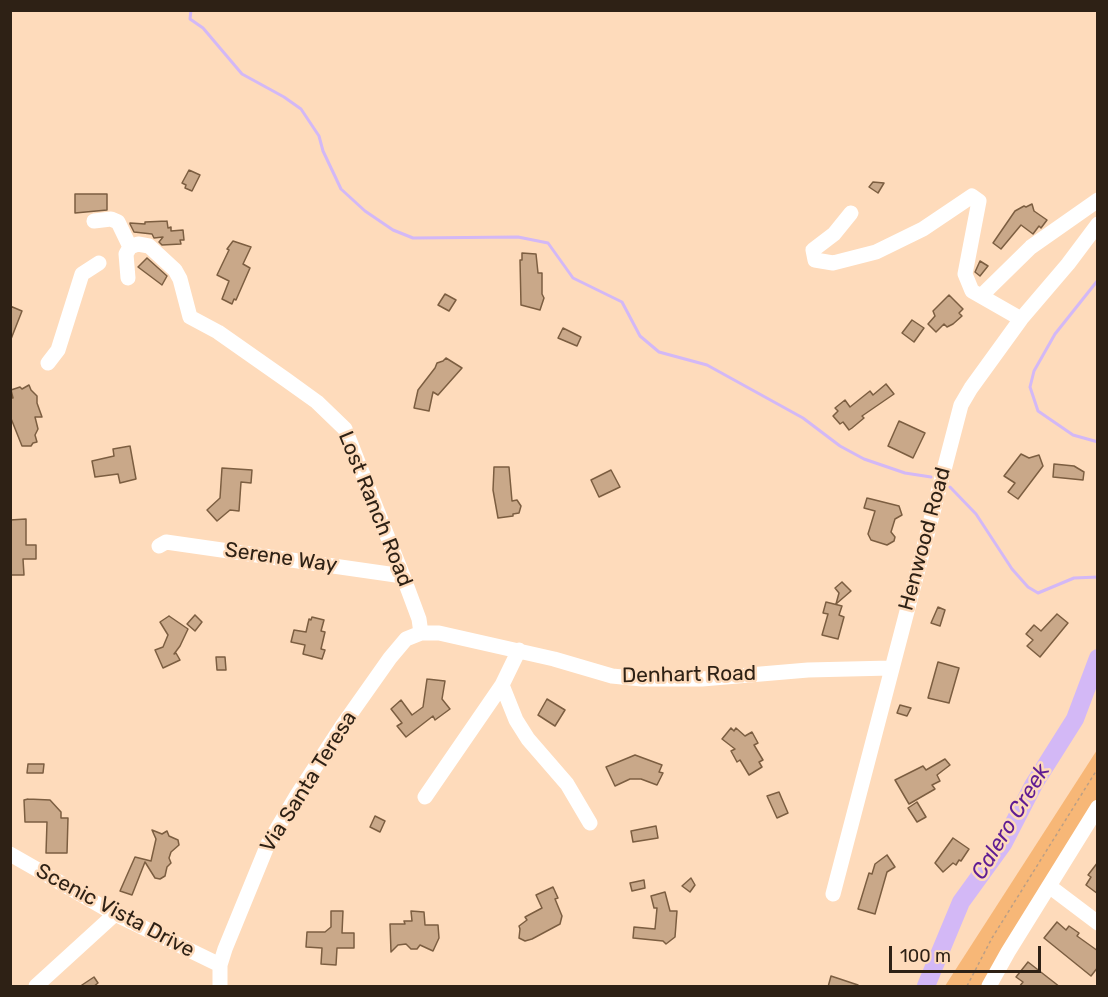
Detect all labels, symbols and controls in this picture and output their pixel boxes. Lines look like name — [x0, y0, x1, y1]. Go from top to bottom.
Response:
street label: Lost Ranch Road — [332, 428, 418, 590]
street label: Henwood Road — [894, 465, 956, 613]
street label: Serene Way — [223, 538, 339, 578]
street label: Denhart Road — [622, 661, 756, 689]
street label: Via Santa Teresa — [256, 707, 362, 857]
water label: Calero Creek — [966, 759, 1056, 885]
street label: Scenic Vista Drive — [31, 859, 199, 963]
scale bar — [892, 934, 1044, 972]
text: 100 m — [900, 945, 951, 967]

